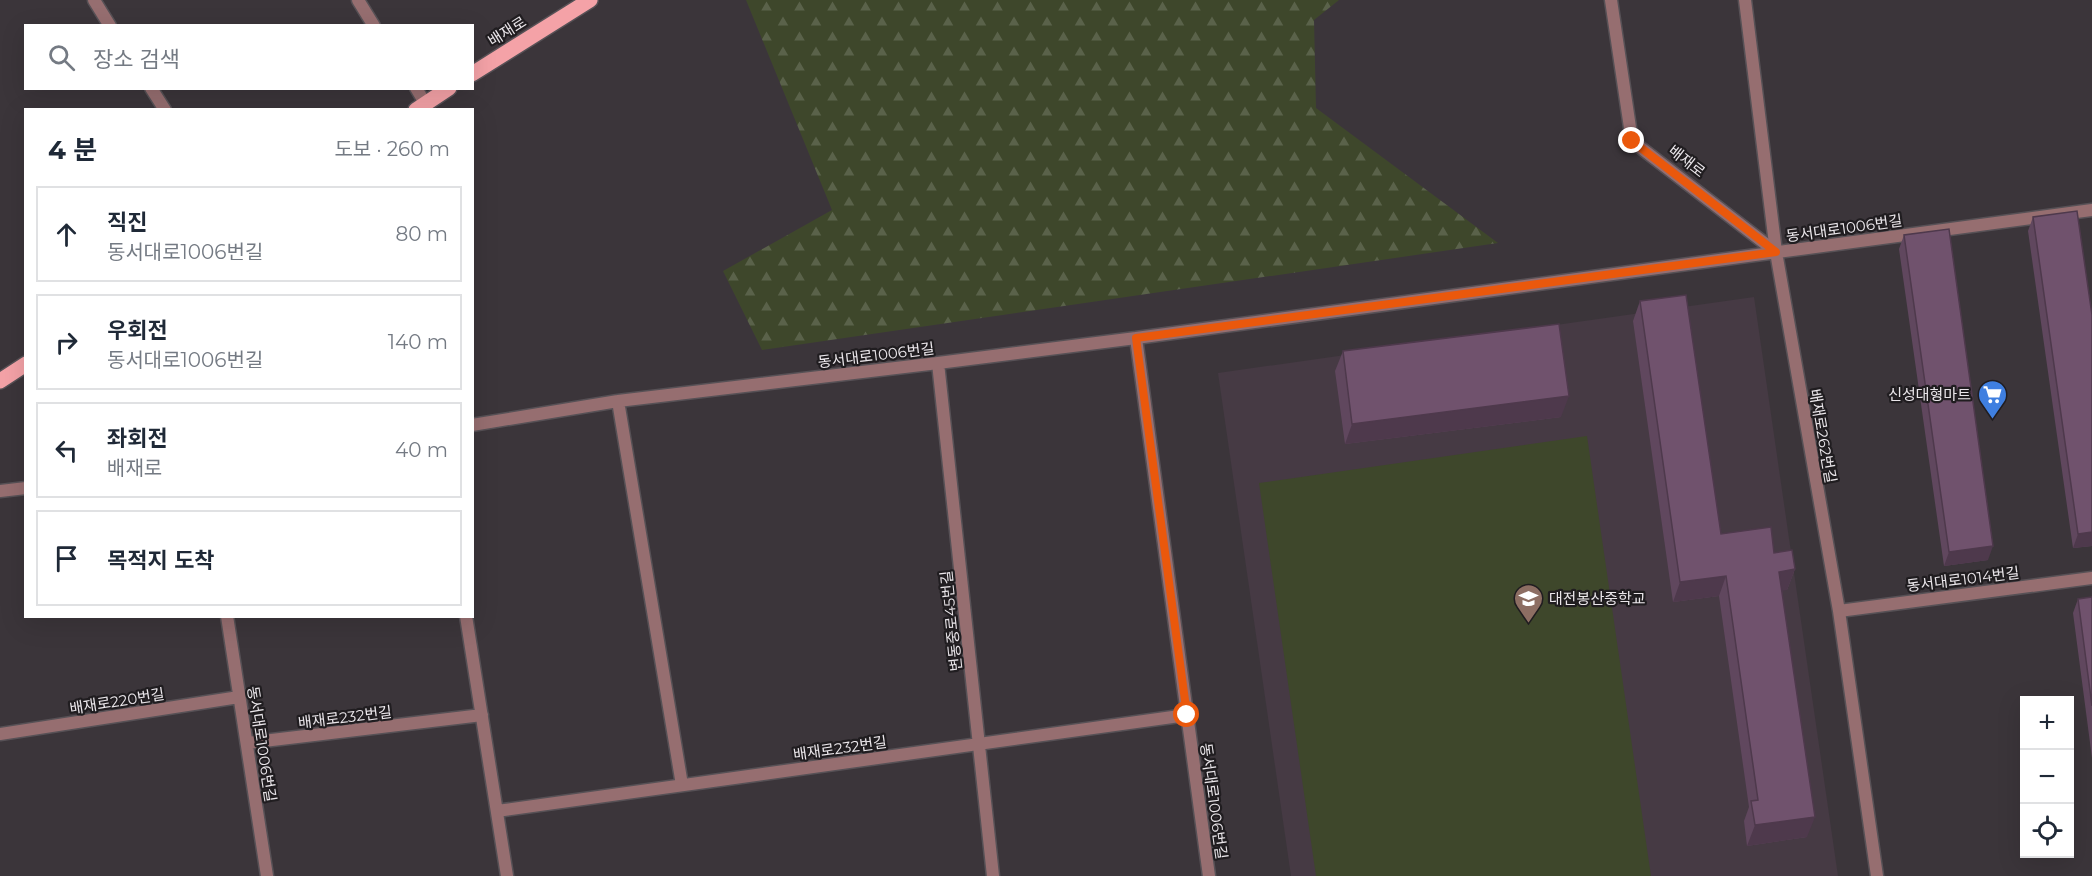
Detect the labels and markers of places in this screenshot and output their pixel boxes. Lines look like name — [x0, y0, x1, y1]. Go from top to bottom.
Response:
supermarket icon: 신성대형마트 — [1976, 378, 2008, 420]
place label: 신성대형마트 — [1888, 385, 1971, 404]
school or university icon: 대전봉산중학교 — [1512, 582, 1544, 624]
place label: 대전봉산중학교 — [1549, 589, 1646, 608]

